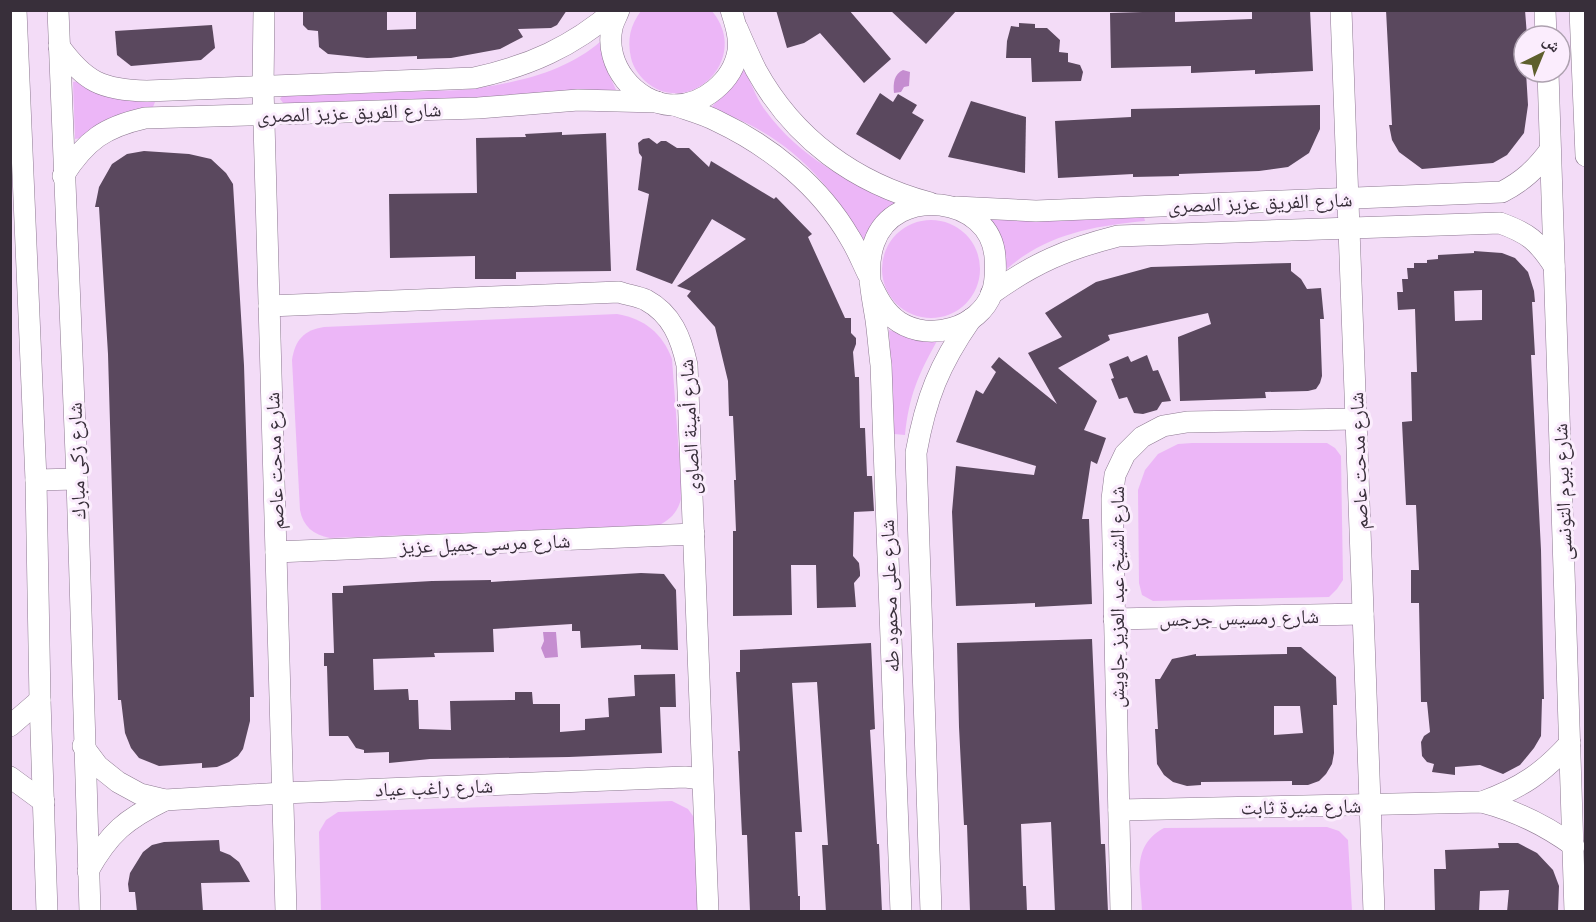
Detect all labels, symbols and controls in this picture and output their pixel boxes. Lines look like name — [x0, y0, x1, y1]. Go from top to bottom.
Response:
north arrow — [1512, 24, 1572, 84]
text: ش — [1539, 30, 1565, 56]
street label: شارع الفريق عزيز المصرى — [256, 96, 442, 129]
street label: شارع الفريق عزيز المصرى — [1167, 186, 1353, 219]
street label: شارع أمينة الصاوى — [673, 358, 706, 495]
street label: شارع مدحت عاصم — [259, 392, 291, 530]
street label: شارع مدحت عاصم — [1343, 392, 1375, 530]
street label: شارع زكى مبارك — [61, 402, 92, 520]
street label: شارع بيرم التونسى — [1547, 423, 1579, 561]
street label: شارع الشيخ عبد العزيز جاويش — [1104, 486, 1130, 708]
street label: شارع على محمود طه — [874, 519, 905, 673]
street label: شارع مرسى جميل عزيز — [398, 528, 571, 560]
street label: شارع رمسيس جرجس — [1159, 603, 1319, 632]
street label: شارع راغب عياد — [375, 772, 493, 803]
street label: شارع منيرة ثابت — [1240, 792, 1362, 821]

